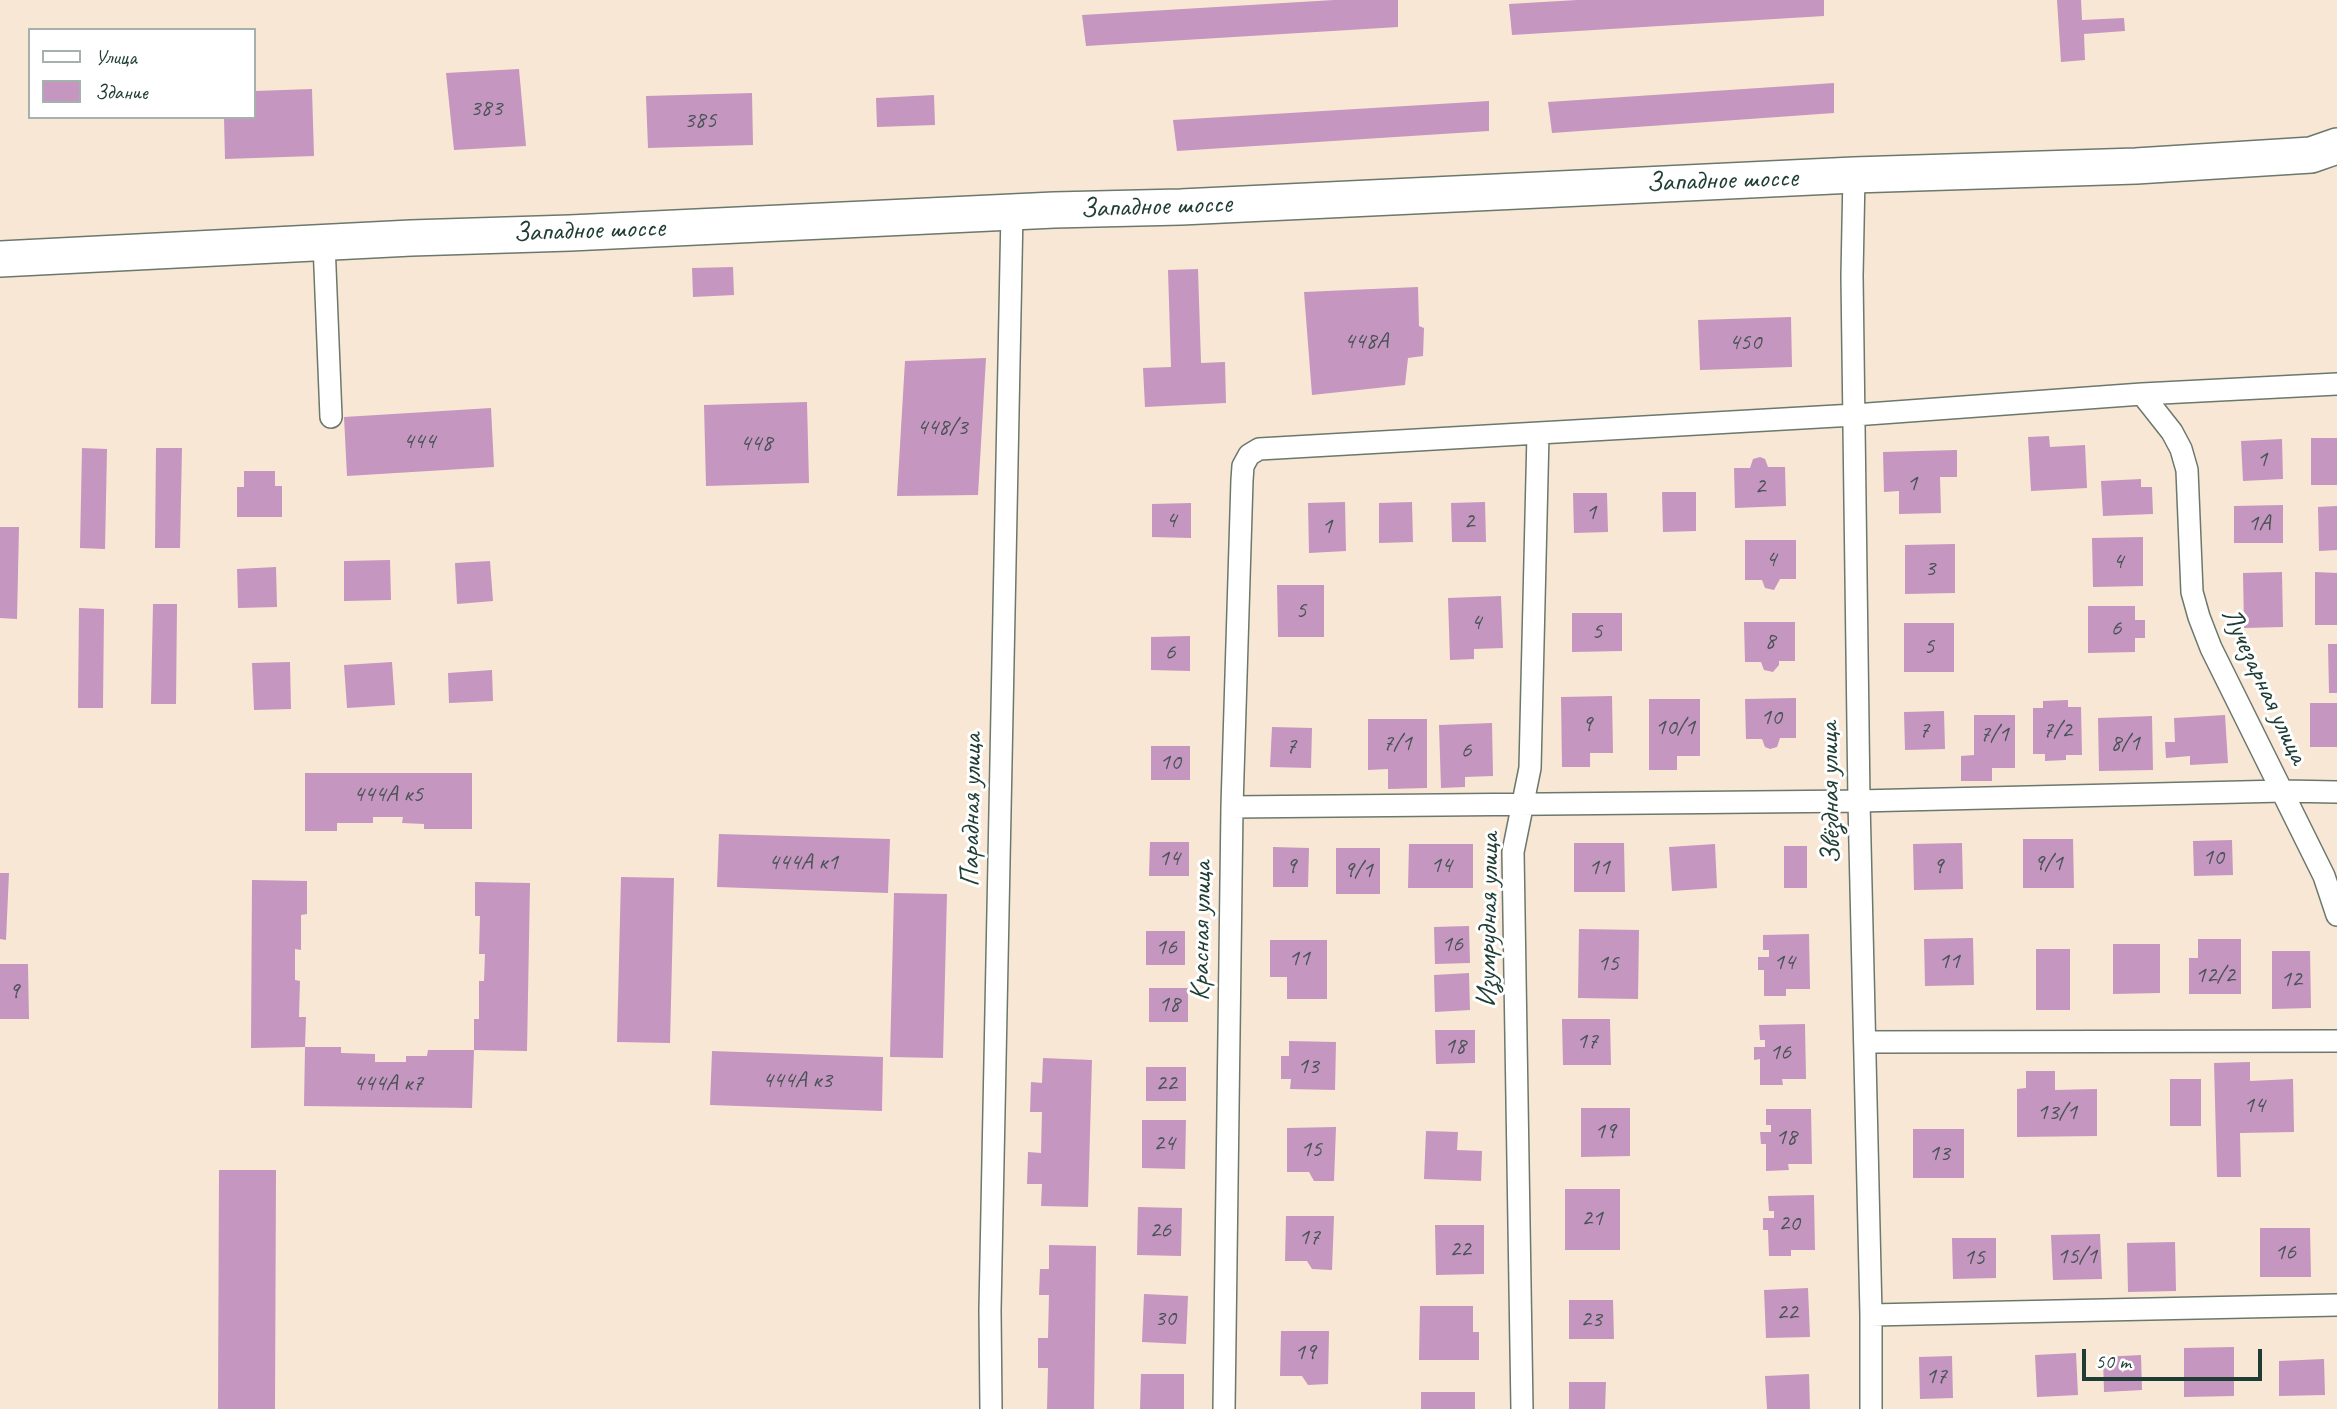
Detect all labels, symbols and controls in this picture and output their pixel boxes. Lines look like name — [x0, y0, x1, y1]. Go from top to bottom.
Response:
legend — [28, 28, 256, 119]
text: Улица — [95, 44, 137, 70]
text: Здание — [95, 79, 148, 105]
house number: 383 — [470, 95, 502, 123]
house number: 385 — [684, 107, 716, 135]
street label: Западное шоссе — [1646, 162, 1798, 200]
street label: Западное шоссе — [1080, 188, 1232, 226]
street label: Западное шоссе — [513, 212, 665, 250]
house number: 448А — [1344, 328, 1388, 356]
house number: 450 — [1729, 329, 1761, 357]
house number: 448/3 — [916, 414, 968, 442]
house number: 444 — [403, 428, 435, 456]
house number: 448 — [740, 430, 772, 458]
house number: 1 — [2257, 446, 2267, 474]
house number: 1 — [1907, 470, 1917, 498]
house number: 2 — [1755, 473, 1765, 501]
house number: 1 — [1586, 499, 1596, 527]
house number: 4 — [1166, 507, 1176, 535]
house number: 2 — [1464, 508, 1474, 536]
house number: 1А — [2248, 510, 2270, 538]
house number: 1 — [1322, 513, 1332, 541]
house number: 4 — [1766, 546, 1776, 574]
house number: 4 — [2113, 548, 2123, 576]
house number: 3 — [1925, 555, 1935, 583]
house number: 5 — [1296, 597, 1306, 625]
street label: Лучезарная улица — [2213, 603, 2315, 769]
house number: 4 — [1471, 609, 1481, 637]
house number: 6 — [2111, 615, 2121, 643]
house number: 5 — [1592, 618, 1602, 646]
house number: 8 — [1765, 628, 1775, 656]
house number: 5 — [1924, 633, 1934, 661]
house number: 6 — [1165, 639, 1175, 667]
house number: 10 — [1760, 704, 1782, 732]
house number: 9 — [1582, 711, 1592, 739]
house number: 10/1 — [1655, 714, 1695, 742]
house number: 7 — [1919, 717, 1929, 745]
house number: 7/2 — [2042, 717, 2072, 745]
street label: Звёздная улица — [1813, 721, 1849, 865]
house number: 7/1 — [1979, 721, 2009, 749]
house number: 7/1 — [1382, 730, 1412, 758]
house number: 8/1 — [2110, 730, 2140, 758]
street label: Парадная улица — [954, 733, 990, 887]
house number: 7 — [1286, 733, 1296, 761]
house number: 6 — [1461, 737, 1471, 765]
house number: 10 — [1159, 749, 1181, 777]
house number: 444А к5 — [353, 781, 423, 809]
street label: Изумрудная улица — [1471, 832, 1507, 1008]
house number: 10 — [2202, 844, 2224, 872]
house number: 14 — [1158, 845, 1180, 873]
house number: 444А к1 — [768, 849, 838, 877]
house number: 9/1 — [2033, 850, 2063, 878]
house number: 14 — [1430, 852, 1452, 880]
house number: 9 — [1286, 853, 1296, 881]
house number: 9 — [1933, 853, 1943, 881]
house number: 11 — [1588, 854, 1610, 882]
house number: 9/1 — [1343, 857, 1373, 885]
street label: Красная улица — [1184, 861, 1220, 1001]
house number: 16 — [1441, 931, 1463, 959]
house number: 16 — [1155, 934, 1177, 962]
house number: 11 — [1288, 945, 1310, 973]
house number: 11 — [1938, 948, 1960, 976]
house number: 14 — [1773, 949, 1795, 977]
house number: 15 — [1597, 950, 1619, 978]
house number: 12/2 — [2195, 962, 2235, 990]
house number: 12 — [2280, 966, 2302, 994]
house number: 9 — [9, 978, 19, 1006]
house number: 18 — [1158, 991, 1180, 1019]
house number: 17 — [1576, 1028, 1598, 1056]
house number: 18 — [1444, 1033, 1466, 1061]
house number: 16 — [1769, 1039, 1791, 1067]
house number: 13 — [1297, 1053, 1319, 1081]
house number: 444А к3 — [762, 1067, 832, 1095]
house number: 444А к7 — [353, 1070, 423, 1098]
house number: 22 — [1155, 1070, 1177, 1098]
house number: 14 — [2243, 1092, 2265, 1120]
house number: 13/1 — [2037, 1099, 2077, 1127]
house number: 19 — [1594, 1118, 1616, 1146]
house number: 18 — [1775, 1124, 1797, 1152]
house number: 24 — [1153, 1130, 1175, 1158]
house number: 15 — [1300, 1136, 1322, 1164]
house number: 13 — [1928, 1140, 1950, 1168]
house number: 21 — [1581, 1205, 1603, 1233]
house number: 20 — [1778, 1210, 1800, 1238]
house number: 26 — [1149, 1217, 1171, 1245]
house number: 17 — [1298, 1224, 1320, 1252]
house number: 22 — [1449, 1236, 1471, 1264]
house number: 16 — [2274, 1239, 2296, 1267]
house number: 15/1 — [2057, 1243, 2097, 1271]
house number: 15 — [1963, 1244, 1985, 1272]
house number: 22 — [1776, 1299, 1798, 1327]
house number: 30 — [1154, 1305, 1176, 1333]
house number: 23 — [1580, 1306, 1602, 1334]
scale bar — [2085, 1336, 2265, 1380]
house number: 19 — [1294, 1339, 1316, 1367]
text: 50 m — [2095, 1348, 2131, 1374]
house number: 17 — [1925, 1363, 1947, 1391]

